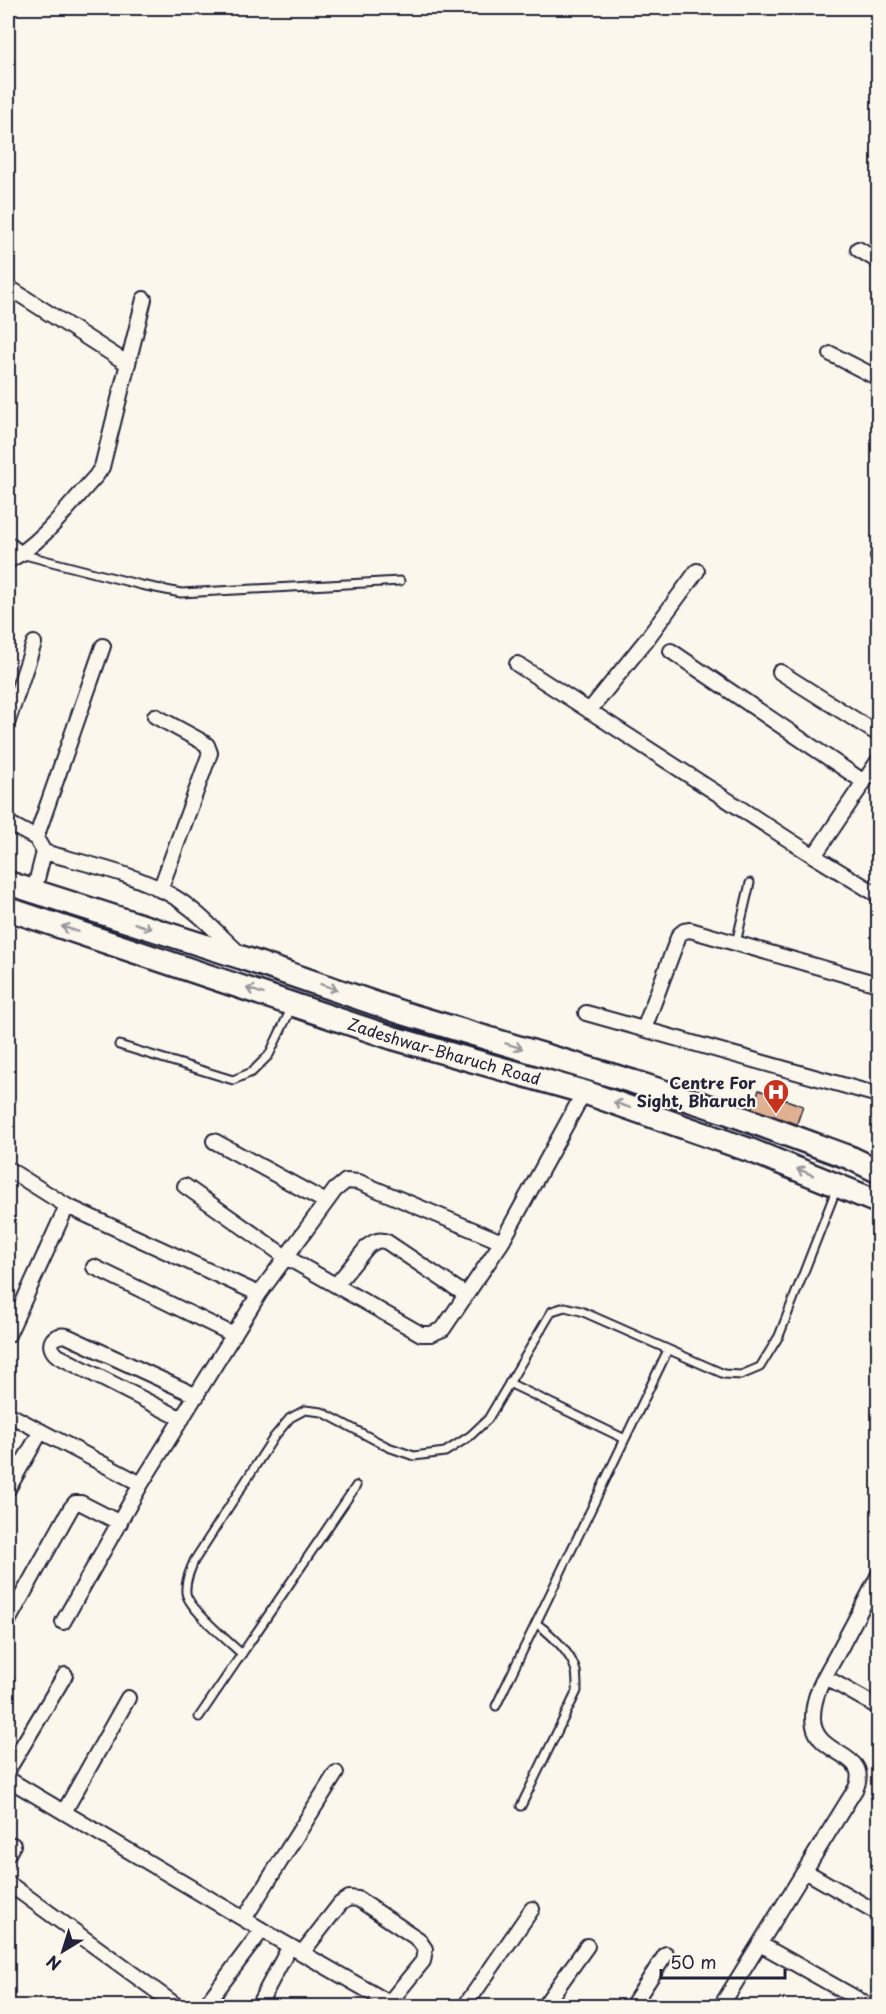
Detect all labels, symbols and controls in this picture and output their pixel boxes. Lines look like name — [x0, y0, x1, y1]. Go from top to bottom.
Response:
one-way arrow — [133, 921, 152, 932]
one-way arrow — [61, 923, 80, 934]
one-way arrow — [319, 983, 338, 994]
one-way arrow — [246, 985, 265, 996]
street label: Zadeshwar-Bharuch Road — [345, 1011, 544, 1090]
one-way arrow — [504, 1041, 523, 1052]
place label: Centre For Sight, Bharuch — [637, 1070, 757, 1112]
hospital icon: Centre For Sight, Bharuch — [761, 1077, 791, 1115]
one-way arrow — [613, 1099, 632, 1110]
one-way arrow — [796, 1165, 815, 1176]
north arrow — [33, 1921, 93, 1981]
scale bar — [661, 1942, 786, 1980]
text: 50 m — [670, 1948, 717, 1975]
text: N — [41, 1950, 66, 1977]

